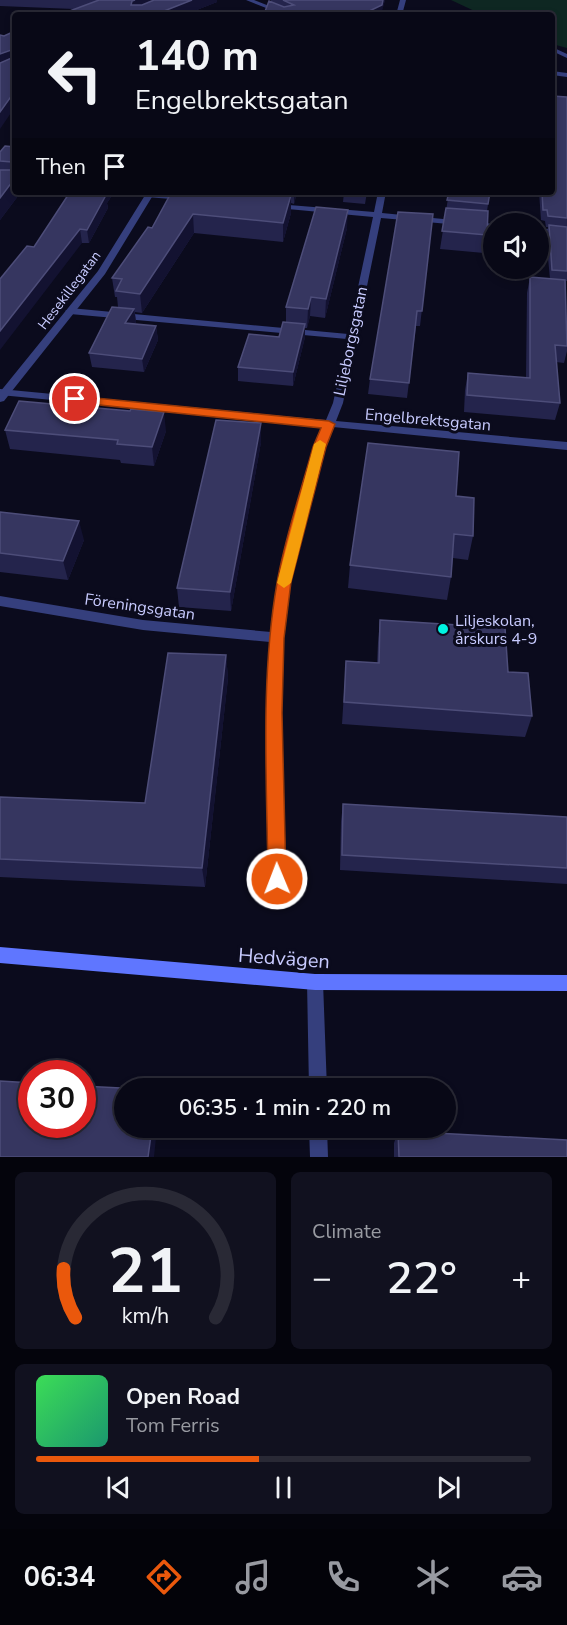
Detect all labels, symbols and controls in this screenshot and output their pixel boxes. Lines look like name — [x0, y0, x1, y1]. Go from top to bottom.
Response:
text: 140 m — [135, 28, 259, 85]
icon: left — [36, 36, 114, 114]
text: Engelbrektsgatan — [135, 82, 349, 119]
icon: arrive — [98, 150, 131, 183]
text: Then — [36, 152, 86, 182]
map controls — [483, 213, 549, 279]
button: sound — [483, 213, 549, 279]
street label: Hesekillegatan — [33, 247, 105, 334]
street label: Liljeborgsgatan — [329, 284, 373, 398]
pin — [49, 373, 100, 424]
icon: arrive — [58, 382, 91, 415]
street label: Engelbrektsgatan — [364, 404, 492, 436]
street label: Föreningsgatan — [83, 588, 197, 626]
place label: Liljeskolan, årskurs 4-9 — [455, 610, 537, 650]
marker: Liljeskolan, årskurs 4-9 — [436, 622, 450, 636]
position arrow — [245, 847, 309, 911]
street label: Hedvägen — [237, 942, 331, 975]
speed limit sign: 30 — [18, 1060, 96, 1138]
text: 06:35 · 1 min · 220 m — [179, 1093, 391, 1123]
text: Climate — [312, 1218, 381, 1245]
text: 21 — [108, 1229, 183, 1314]
text: 22° — [386, 1248, 457, 1309]
text: − — [312, 1256, 332, 1301]
text: + — [511, 1256, 531, 1301]
text: km/h — [122, 1301, 169, 1331]
text: Open Road — [126, 1382, 240, 1412]
text: Tom Ferris — [126, 1412, 220, 1439]
icon: previous — [102, 1471, 135, 1504]
icon: pause — [267, 1471, 300, 1504]
icon: next — [432, 1471, 465, 1504]
icon: directions — [143, 1556, 185, 1598]
icon: music — [232, 1556, 274, 1598]
icon: phone — [322, 1556, 364, 1598]
icon: climate — [412, 1556, 454, 1598]
icon: car — [501, 1556, 543, 1598]
text: 06:34 — [24, 1559, 95, 1596]

